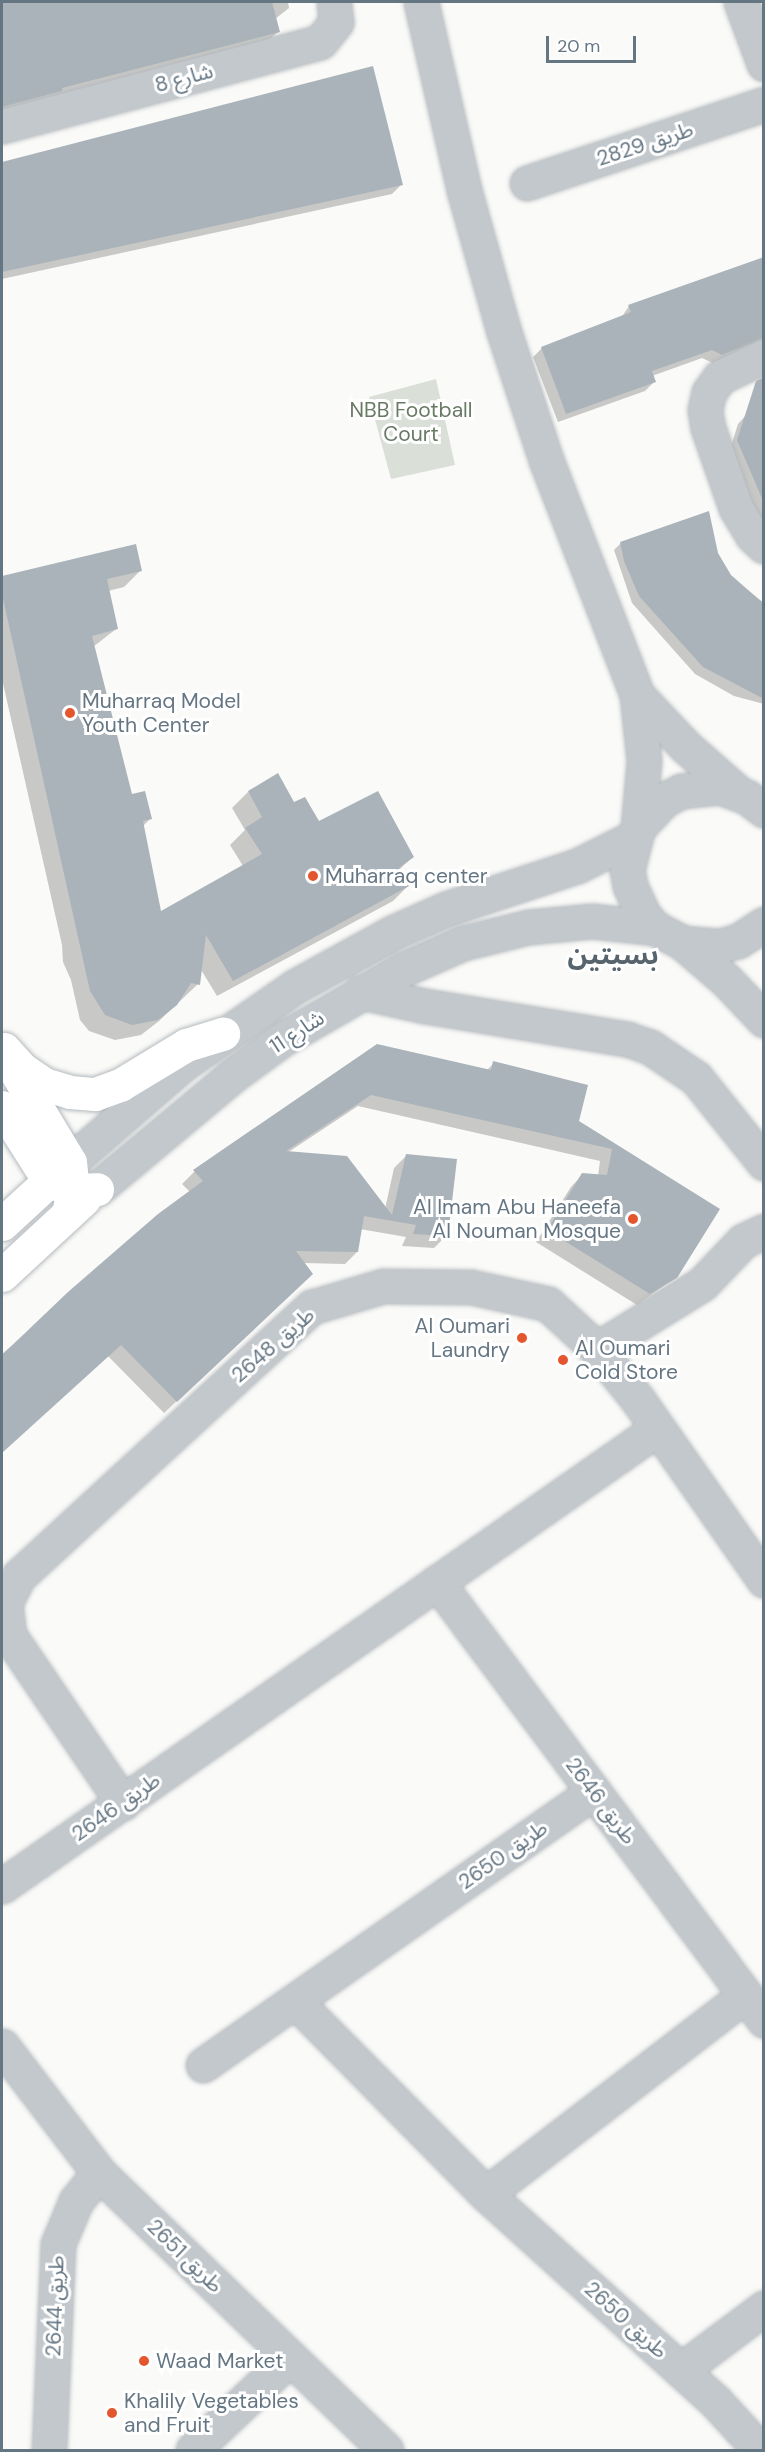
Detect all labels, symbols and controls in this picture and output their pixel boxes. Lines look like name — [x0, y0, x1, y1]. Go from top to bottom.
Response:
scale bar — [549, 24, 639, 62]
text: 20 m — [557, 34, 600, 58]
street label: شارع 8 — [152, 58, 216, 98]
street label: طريق 2829 — [594, 117, 696, 171]
park label: NBB Football Court — [350, 397, 472, 447]
place label: Muharraq Model Youth Center — [82, 688, 241, 738]
marker: Muharraq Model Youth Center — [63, 706, 77, 720]
place label: Muharraq center — [325, 863, 488, 889]
marker: Muharraq center — [306, 869, 320, 883]
district label: بسيتين — [568, 939, 658, 971]
street label: شارع 11 — [265, 1005, 329, 1059]
place label: Al Imam Abu Haneefa Al Nouman Mosque — [413, 1194, 621, 1244]
marker: Al Imam Abu Haneefa Al Nouman Mosque — [626, 1212, 640, 1226]
street label: طريق 2648 — [226, 1302, 320, 1388]
place label: Al Oumari Laundry — [415, 1313, 510, 1363]
marker: Al Oumari Laundry — [515, 1331, 529, 1345]
place label: Al Oumari Cold Store — [575, 1335, 678, 1385]
marker: Al Oumari Cold Store — [556, 1353, 570, 1367]
street label: طريق 2646 — [560, 1753, 642, 1849]
street label: طريق 2646 — [67, 1767, 165, 1847]
street label: طريق 2650 — [454, 1815, 552, 1895]
street label: طريق 2651 — [142, 2214, 228, 2298]
street label: طريق 2644 — [41, 2255, 69, 2357]
street label: طريق 2650 — [579, 2276, 673, 2364]
place label: Waad Market — [156, 2348, 283, 2374]
marker: Waad Market — [137, 2354, 151, 2368]
place label: Khalily Vegetables and Fruit — [124, 2388, 299, 2438]
marker: Khalily Vegetables and Fruit — [105, 2406, 119, 2420]

